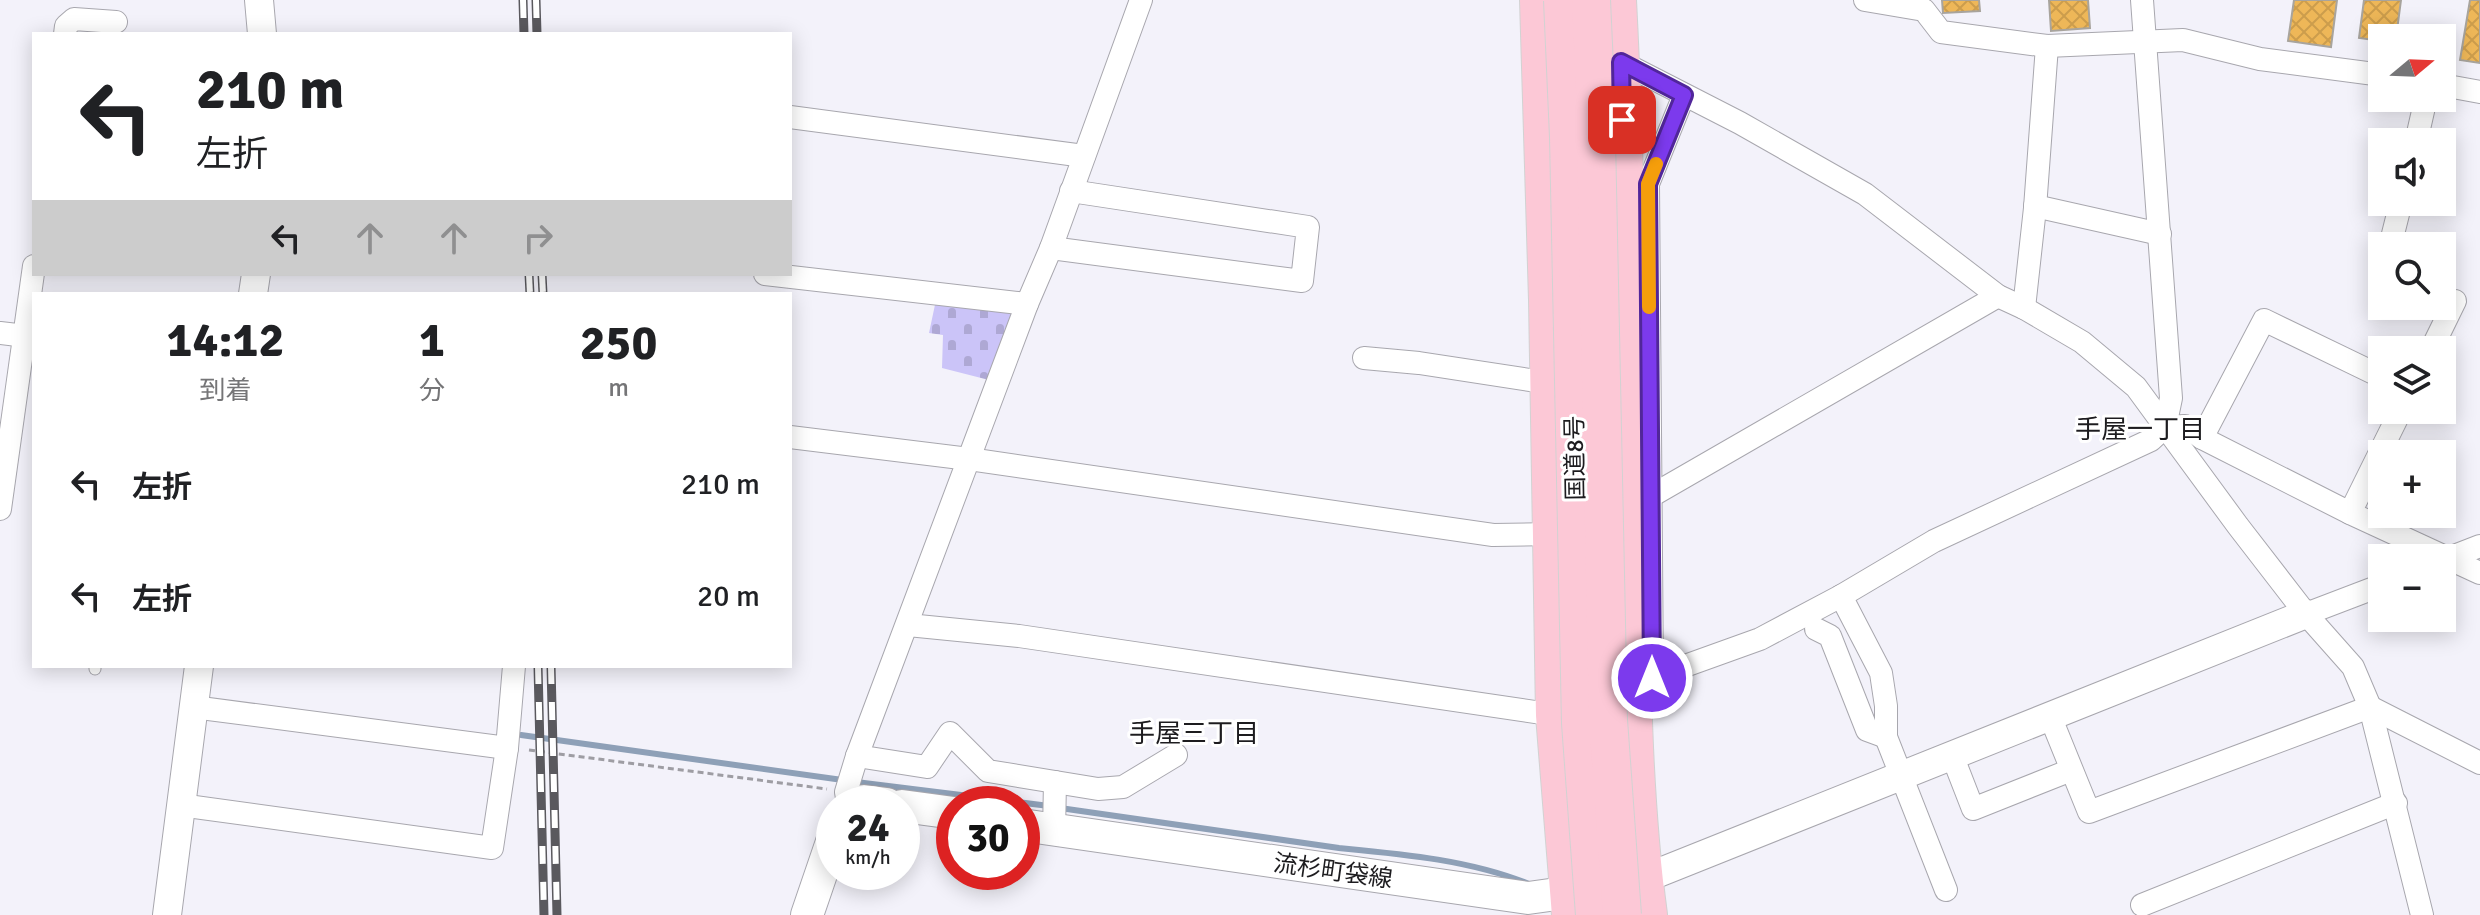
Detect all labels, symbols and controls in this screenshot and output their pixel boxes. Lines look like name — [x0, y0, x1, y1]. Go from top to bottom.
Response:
north arrow — [2368, 24, 2456, 112]
map controls — [2368, 24, 2456, 632]
text: 210 m — [196, 55, 344, 124]
icon: left — [64, 64, 168, 168]
pin — [1588, 86, 1656, 154]
icon: arrive — [1600, 98, 1644, 142]
button: sound — [2368, 128, 2456, 216]
text: 左折 — [196, 132, 268, 177]
icon: left — [264, 216, 308, 260]
icon: ahead — [348, 216, 392, 260]
icon: ahead — [432, 216, 476, 260]
icon: right — [516, 216, 560, 260]
button: search — [2368, 232, 2456, 320]
text: 14:12 — [167, 311, 284, 370]
text: 1 — [419, 311, 445, 370]
text: 250 — [580, 314, 657, 373]
button: layers — [2368, 336, 2456, 424]
text: m — [608, 372, 629, 404]
text: 到着 — [200, 375, 252, 407]
text: 分 — [419, 375, 445, 407]
district label: 手屋一丁目 — [2075, 414, 2205, 446]
street label: 国道8号 — [1559, 415, 1591, 501]
button: + — [2368, 440, 2456, 528]
icon: left — [64, 462, 108, 506]
text: 210 m — [681, 466, 760, 503]
text: 左折 — [132, 469, 192, 506]
button: − — [2368, 544, 2456, 632]
icon: left — [64, 574, 108, 618]
text: 20 m — [697, 578, 760, 615]
text: 左折 — [132, 581, 192, 618]
position arrow — [1610, 636, 1694, 720]
district label: 手屋三丁目 — [1129, 718, 1259, 750]
speed limit sign: 30 — [936, 786, 1040, 890]
text: 24 — [846, 803, 890, 853]
text: km/h — [845, 845, 891, 870]
street label: 流杉町袋線 — [1271, 848, 1395, 894]

